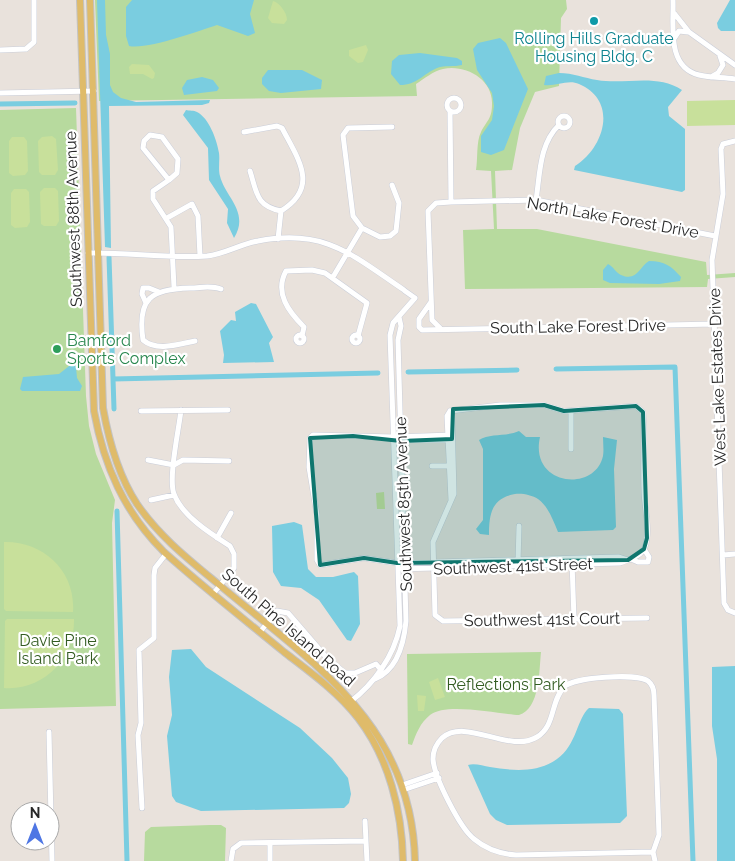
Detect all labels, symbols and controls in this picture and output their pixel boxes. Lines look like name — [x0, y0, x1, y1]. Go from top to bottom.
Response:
marker: Rolling Hills Graduate Housing Bldg. C — [588, 15, 600, 27]
place label: Rolling Hills Graduate Housing Bldg. C — [514, 29, 674, 66]
street label: Southwest 88th Avenue — [61, 131, 86, 307]
street label: North Lake Forest Drive — [525, 193, 700, 242]
street label: West Lake Estates Drive — [705, 288, 730, 466]
street label: South Lake Forest Drive — [490, 315, 666, 338]
place label: Bamford Sports Complex — [67, 331, 185, 368]
marker: Bamford Sports Complex — [51, 343, 63, 355]
street label: Southwest 85th Avenue — [391, 416, 416, 592]
street label: Southwest 41st Street — [433, 554, 594, 579]
street label: South Pine Island Road — [218, 564, 359, 690]
street label: Southwest 41st Court — [464, 609, 621, 630]
park label: Davie Pine Island Park — [18, 631, 99, 668]
park label: Reflections Park — [446, 675, 566, 694]
north arrow — [10, 801, 60, 851]
text: N — [30, 805, 40, 821]

